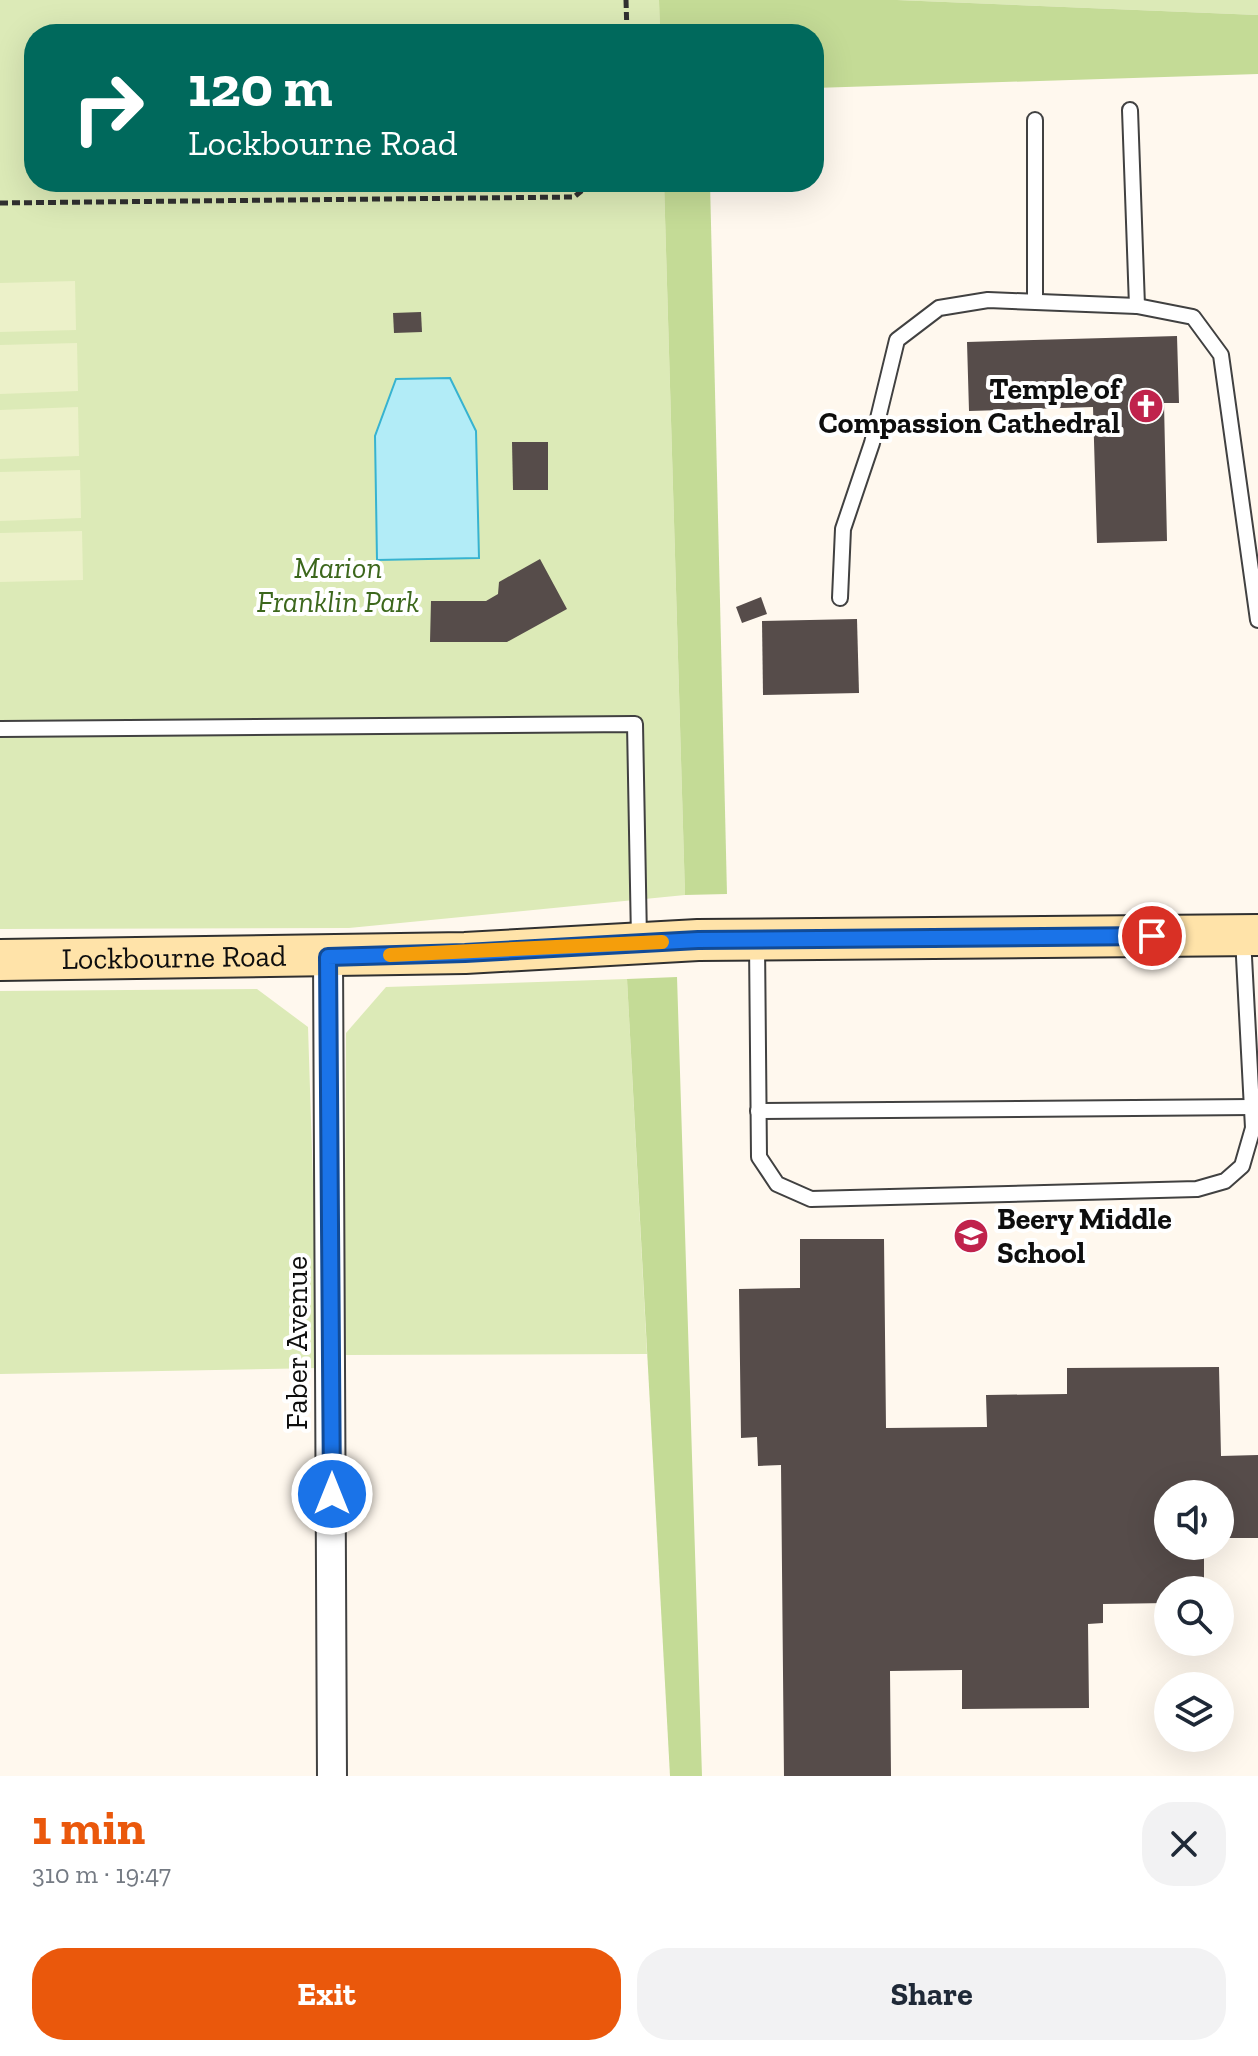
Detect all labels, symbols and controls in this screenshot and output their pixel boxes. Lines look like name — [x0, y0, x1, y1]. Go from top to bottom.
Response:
text: 120 m — [188, 53, 332, 120]
icon: right — [56, 56, 160, 160]
text: Lockbourne Road — [188, 121, 458, 164]
place label: Temple of Compassion Cathedral — [818, 371, 1123, 441]
church icon: Temple of Compassion Cathedral — [1127, 387, 1165, 425]
park label: Marion Franklin Park — [257, 550, 419, 620]
pin — [1118, 902, 1186, 970]
icon: arrive — [1130, 914, 1174, 958]
street label: Lockbourne Road — [61, 938, 287, 977]
place label: Beery Middle School — [997, 1201, 1172, 1271]
school or university icon: Beery Middle School — [952, 1217, 990, 1255]
street label: Faber Avenue — [279, 1256, 315, 1430]
position arrow — [290, 1452, 374, 1536]
map controls — [1154, 1480, 1234, 1752]
button: sound — [1154, 1480, 1234, 1560]
button: search — [1154, 1576, 1234, 1656]
button: layers — [1154, 1672, 1234, 1752]
text: 1 min — [32, 1799, 145, 1856]
button: close — [1142, 1802, 1226, 1886]
text: 310 m · 19:47 — [32, 1858, 171, 1890]
button: Exit — [32, 1948, 621, 2040]
button: Share — [637, 1948, 1226, 2040]

